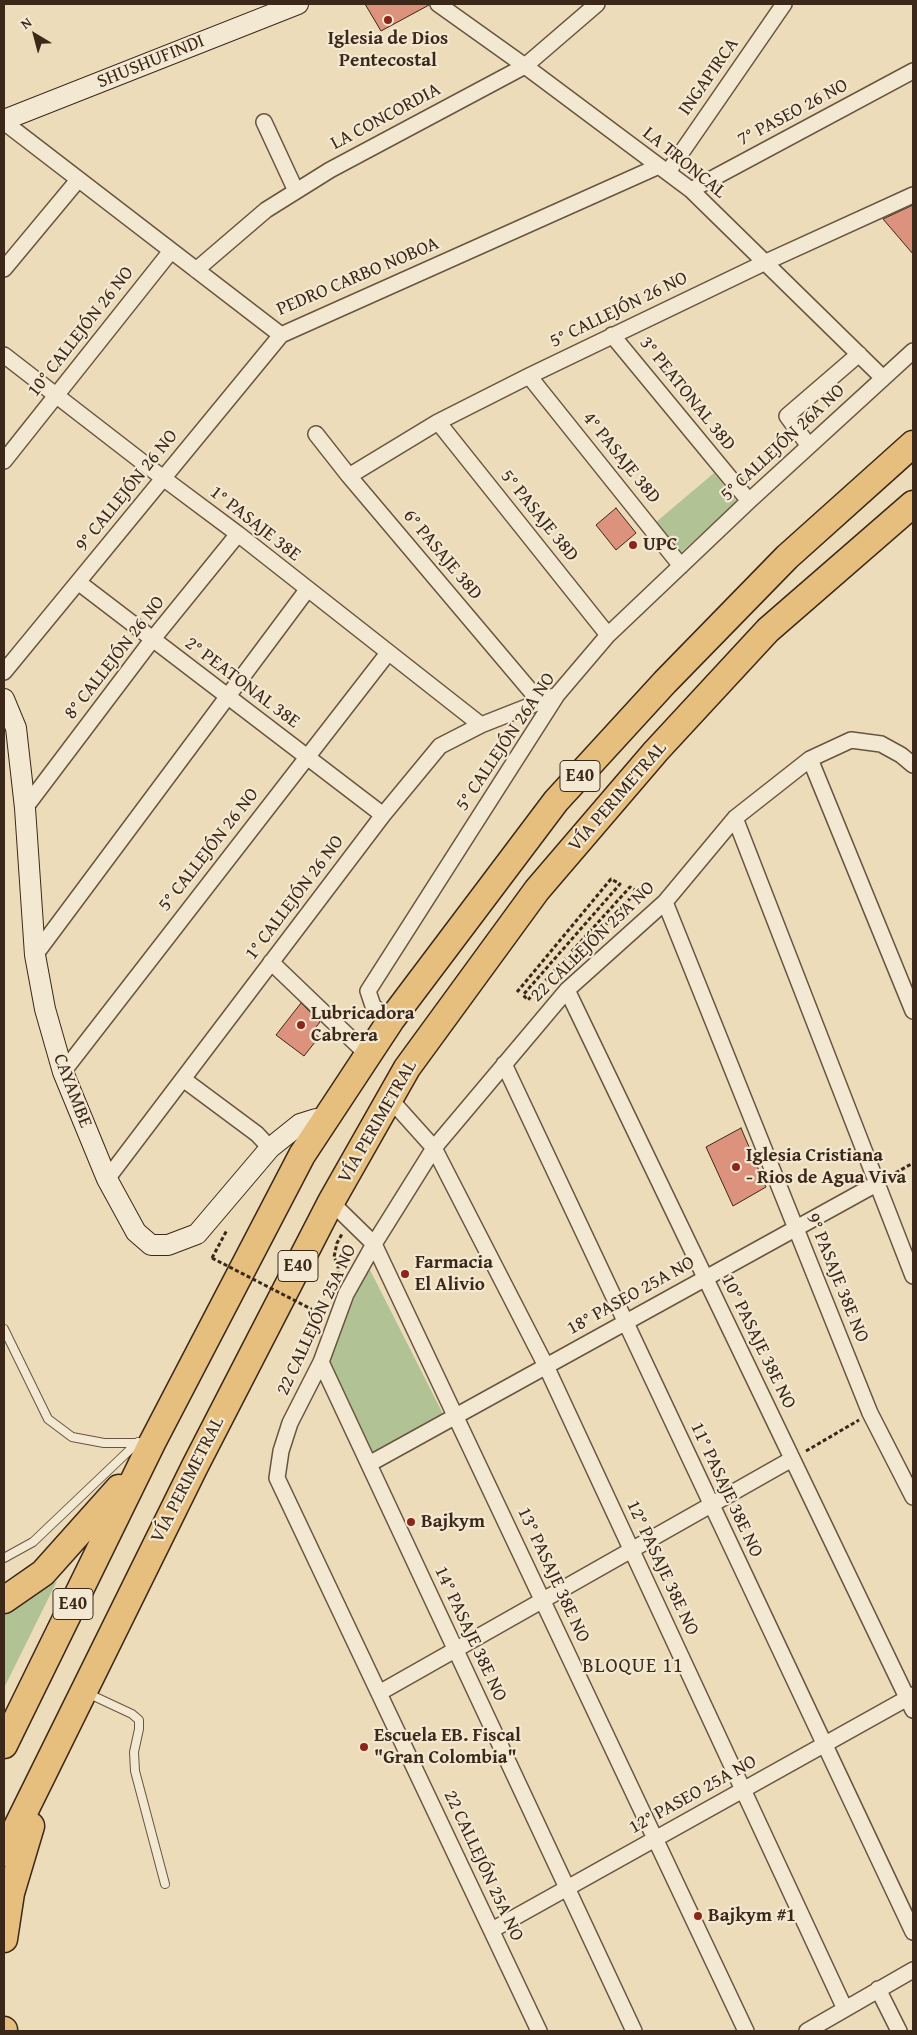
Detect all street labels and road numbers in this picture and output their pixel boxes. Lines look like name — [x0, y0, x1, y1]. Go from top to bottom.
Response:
street label: SHUSHUFINDI — [94, 30, 208, 94]
street label: INGAPIRCA — [674, 34, 744, 120]
street label: 7° PASEO 26 NO — [734, 74, 852, 152]
street label: LA CONCORDIA — [327, 79, 445, 155]
street label: LA TRONCAL — [638, 122, 730, 204]
street label: PEDRO CARBO NOBOA — [273, 233, 443, 321]
street label: 10° CALLEJÓN 26 NO — [23, 262, 139, 402]
street label: 5° CALLEJÓN 26 NO — [547, 267, 691, 353]
street label: 3° PEATONAL 38D — [634, 332, 740, 456]
street label: 5° CALLEJÓN 26A NO — [716, 380, 850, 506]
street label: 4° PASAJE 38D — [577, 408, 665, 508]
street label: 9° CALLEJÓN 26 NO — [71, 425, 183, 557]
street label: 5° PASAJE 38D — [495, 466, 583, 566]
street label: 1° PASAJE 38E — [205, 481, 305, 567]
street label: 6° PASAJE 38D — [398, 505, 486, 605]
street label: 8° CALLEJÓN 26 NO — [60, 592, 170, 724]
street label: 2° PEATONAL 38E — [180, 632, 304, 734]
street label: 5° CALLEJÓN 26A NO — [451, 669, 561, 815]
street label: VÍA PERIMETRAL — [564, 737, 672, 857]
road number: E40 — [560, 760, 600, 791]
street label: 5° CALLEJÓN 26 NO — [154, 784, 264, 916]
street label: 1° CALLEJÓN 26 NO — [241, 831, 349, 965]
street label: 22 CALLEJÓN 25A NO — [526, 877, 660, 1007]
street label: CAYAMBE — [48, 1051, 96, 1131]
street label: VÍA PERIMETRAL — [334, 1056, 422, 1188]
street label: 9° PASAJE 38E NO — [801, 1210, 873, 1346]
street label: 22 CALLEJÓN 25A NO — [272, 1241, 362, 1399]
road number: E40 — [278, 1250, 318, 1282]
street label: 18° PASEO 25A NO — [563, 1251, 699, 1341]
street label: 10° PASAJE 38E NO — [716, 1271, 800, 1413]
street label: VÍA PERIMETRAL — [146, 1413, 230, 1547]
street label: 11° PASAJE 38E NO — [685, 1419, 767, 1561]
street label: 12° PASAJE 38E NO — [621, 1497, 703, 1639]
street label: 13° PASAJE 38E NO — [512, 1504, 594, 1646]
street label: 14° PASAJE 38E NO — [429, 1563, 511, 1705]
road number: E40 — [53, 1588, 93, 1620]
street label: 12° PASEO 25A NO — [625, 1750, 761, 1840]
street label: 22 CALLEJÓN 25A NO — [438, 1787, 528, 1945]

